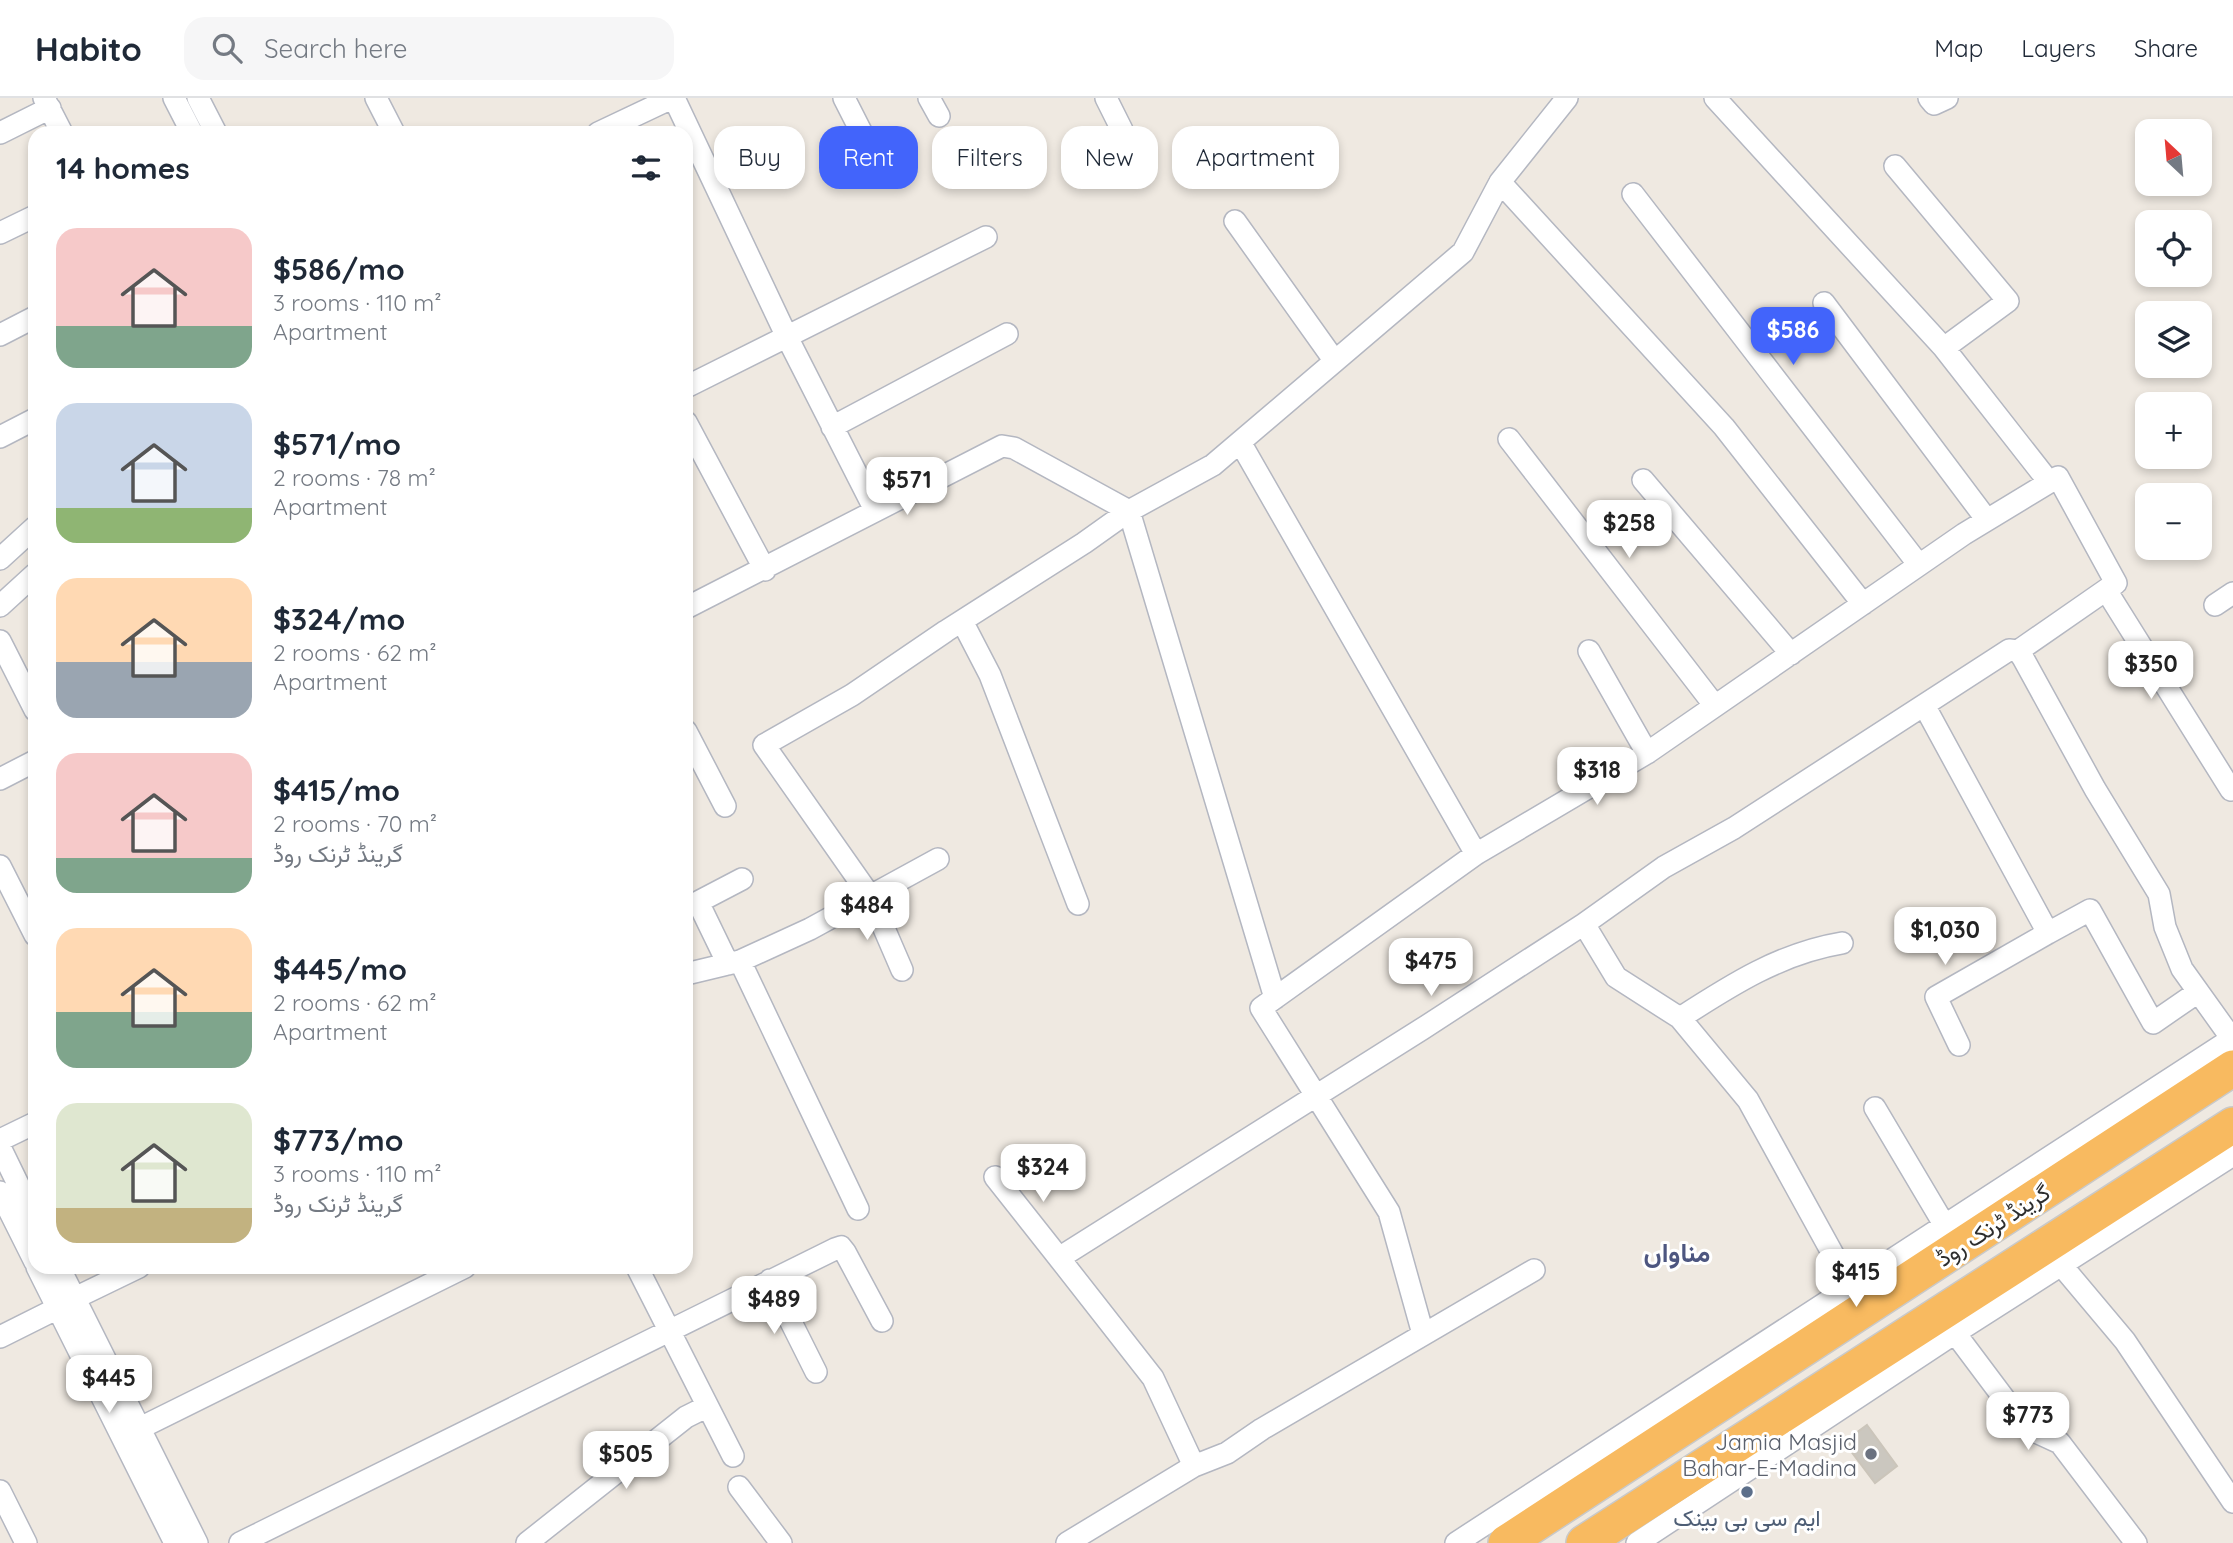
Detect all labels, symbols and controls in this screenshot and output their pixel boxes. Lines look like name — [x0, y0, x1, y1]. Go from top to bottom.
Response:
search box — [184, 17, 674, 80]
text: Habito — [35, 28, 142, 69]
icon: search — [208, 29, 246, 67]
text: Search here — [264, 32, 407, 65]
text: Map — [1934, 33, 1983, 63]
text: Layers — [2021, 33, 2096, 63]
text: Share — [2134, 33, 2198, 63]
north arrow — [2135, 119, 2212, 196]
map controls — [2135, 119, 2212, 560]
chip: Buy — [714, 126, 805, 189]
chip: Rent — [819, 126, 918, 189]
chip: Filters — [932, 126, 1047, 189]
chip: New — [1061, 126, 1158, 189]
chip: Apartment — [1172, 126, 1339, 189]
text: 14 homes — [56, 149, 190, 187]
icon: filters — [627, 149, 665, 187]
button: locate — [2135, 210, 2212, 287]
text: $586/mo — [273, 250, 405, 288]
icon: home — [112, 256, 196, 340]
text: 3 rooms · 110 m² — [273, 288, 442, 317]
button: layers — [2135, 301, 2212, 378]
pin: $586 — [1752, 308, 1834, 367]
text: $586 — [1767, 315, 1819, 344]
text: Apartment — [273, 317, 387, 346]
button: + — [2135, 392, 2212, 469]
text: $571/mo — [273, 425, 401, 463]
icon: home — [112, 431, 196, 515]
pin: $571 — [866, 458, 948, 517]
text: 2 rooms · 78 m² — [273, 463, 436, 492]
text: $571 — [882, 465, 932, 494]
button: − — [2135, 483, 2212, 560]
text: Apartment — [273, 492, 387, 521]
pin: $258 — [1588, 500, 1670, 560]
text: $258 — [1603, 508, 1655, 537]
text: $324/mo — [273, 600, 405, 638]
icon: home — [112, 606, 196, 690]
text: 2 rooms · 62 m² — [273, 638, 437, 667]
pin: $350 — [2110, 642, 2192, 701]
text: $350 — [2124, 649, 2178, 678]
text: Apartment — [273, 667, 387, 696]
pin: $318 — [1556, 748, 1638, 807]
text: $318 — [1573, 755, 1621, 784]
text: $415/mo — [273, 771, 400, 809]
icon: home — [112, 781, 196, 865]
text: 2 rooms · 70 m² — [273, 809, 437, 838]
text: گرینڈ ٹرنک روڈ — [273, 839, 403, 868]
pin: $484 — [826, 882, 908, 942]
text: $484 — [840, 890, 894, 919]
pin: $1,030 — [1888, 908, 2002, 967]
text: $1,030 — [1910, 915, 1980, 944]
pin: $475 — [1390, 939, 1472, 998]
text: $475 — [1405, 946, 1457, 975]
text: $445/mo — [273, 950, 407, 988]
icon: home — [112, 956, 196, 1040]
text: 2 rooms · 62 m² — [273, 988, 437, 1017]
text: Apartment — [273, 1017, 387, 1046]
text: $773/mo — [273, 1121, 403, 1159]
icon: home — [112, 1131, 196, 1215]
pin: $324 — [1002, 1144, 1084, 1204]
text: $324 — [1017, 1152, 1069, 1181]
text: 3 rooms · 110 m² — [273, 1159, 442, 1188]
street label: گرینڈ ٹرنک روڈ — [1931, 1177, 2056, 1273]
text: گرینڈ ٹرنک روڈ — [273, 1189, 403, 1218]
district label: مناواں — [1644, 1236, 1710, 1269]
pin: $415 — [1815, 1250, 1897, 1309]
text: $415 — [1832, 1257, 1880, 1286]
pin: $489 — [733, 1276, 815, 1336]
text: $489 — [748, 1284, 800, 1313]
pin: $445 — [68, 1356, 150, 1415]
text: $445 — [82, 1363, 136, 1392]
pin: $773 — [1987, 1392, 2069, 1452]
text: $773 — [2002, 1400, 2054, 1429]
place label: Jamia Masjid Bahar-E-Madina — [1682, 1427, 1857, 1482]
pin: $505 — [585, 1432, 667, 1491]
text: $505 — [599, 1439, 653, 1468]
marker: Jamia Masjid Bahar-E-Madina — [1863, 1446, 1879, 1462]
marker: ایم سی بی بینک — [1739, 1484, 1755, 1500]
place label: ایم سی بی بینک — [1673, 1503, 1821, 1533]

